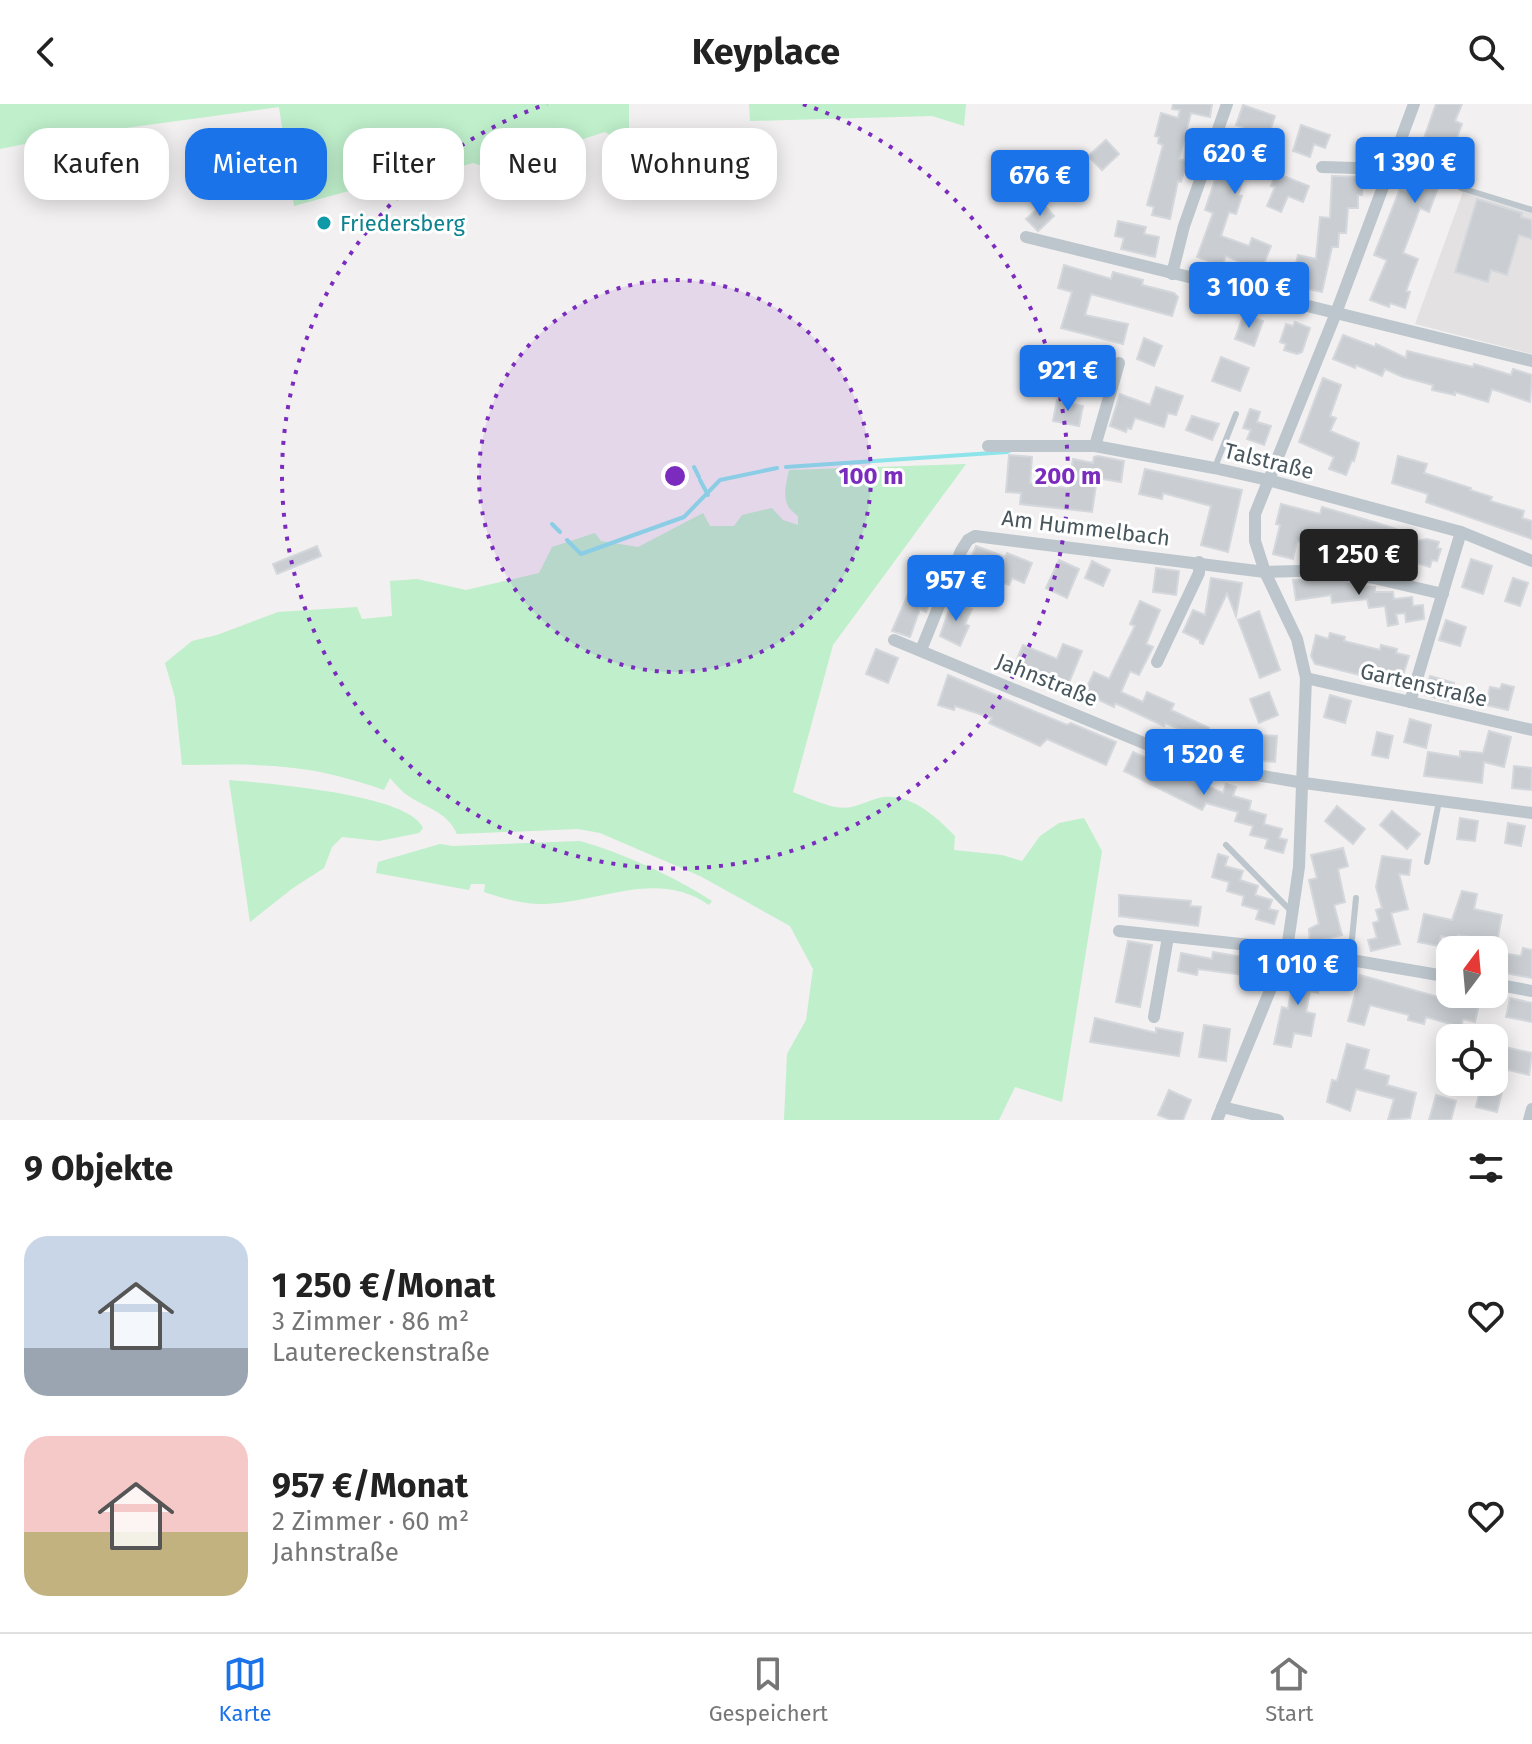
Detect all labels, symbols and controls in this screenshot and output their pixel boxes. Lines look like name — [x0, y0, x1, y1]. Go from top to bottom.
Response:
icon: back — [24, 30, 68, 74]
text: Keyplace — [692, 30, 840, 74]
icon: search — [1464, 30, 1508, 74]
chip: Kaufen — [24, 128, 169, 200]
chip: Mieten — [185, 128, 327, 200]
chip: Filter — [343, 128, 464, 200]
chip: Neu — [480, 128, 586, 200]
chip: Wohnung — [602, 128, 777, 200]
pin: 620 € — [1179, 128, 1291, 196]
pin: 1 390 € — [1341, 137, 1489, 205]
text: 620 € — [1203, 138, 1267, 169]
text: 1 390 € — [1374, 147, 1456, 178]
pin: 676 € — [984, 150, 1096, 218]
text: 676 € — [1009, 160, 1071, 191]
place label: Friedersberg — [340, 210, 466, 237]
marker: Friedersberg — [315, 214, 333, 232]
pin: 3 100 € — [1175, 262, 1323, 330]
text: 3 100 € — [1207, 272, 1291, 303]
pin: 921 € — [1012, 345, 1124, 413]
text: 921 € — [1038, 355, 1098, 386]
street label: Talstraße — [1221, 437, 1317, 485]
centre of rings — [661, 462, 689, 490]
text: 100 m — [838, 462, 904, 490]
text: 200 m — [1035, 462, 1101, 490]
street label: Am Hummelbach — [1000, 504, 1172, 552]
pin: 1 250 € — [1285, 529, 1433, 597]
text: 1 250 € — [1318, 539, 1400, 570]
pin: 957 € — [900, 555, 1012, 623]
text: 957 € — [925, 565, 987, 596]
street label: Jahnstraße — [992, 647, 1102, 713]
street label: Gartenstraße — [1358, 657, 1490, 713]
pin: 1 520 € — [1130, 729, 1278, 797]
text: 1 520 € — [1163, 739, 1245, 770]
north arrow — [1436, 936, 1508, 1008]
map controls — [1436, 936, 1508, 1096]
pin: 1 010 € — [1224, 939, 1372, 1007]
text: 1 010 € — [1257, 949, 1339, 980]
button: locate — [1436, 1024, 1508, 1096]
icon: filters — [1464, 1146, 1508, 1190]
text: 9 Objekte — [24, 1148, 173, 1189]
text: 1 250 €/Monat — [272, 1265, 495, 1306]
icon: home — [88, 1268, 184, 1364]
icon: heart — [1464, 1294, 1508, 1338]
text: 3 Zimmer · 86 m² — [272, 1306, 469, 1337]
text: Lautereckenstraße — [272, 1337, 490, 1368]
text: 957 €/Monat — [272, 1465, 468, 1506]
icon: home — [88, 1468, 184, 1564]
icon: heart — [1464, 1494, 1508, 1538]
text: 2 Zimmer · 60 m² — [272, 1506, 469, 1537]
text: Jahnstraße — [272, 1537, 399, 1568]
tab: Karte — [219, 1652, 271, 1727]
tab: Gespeichert — [709, 1652, 828, 1727]
tab: Start — [1265, 1652, 1313, 1727]

